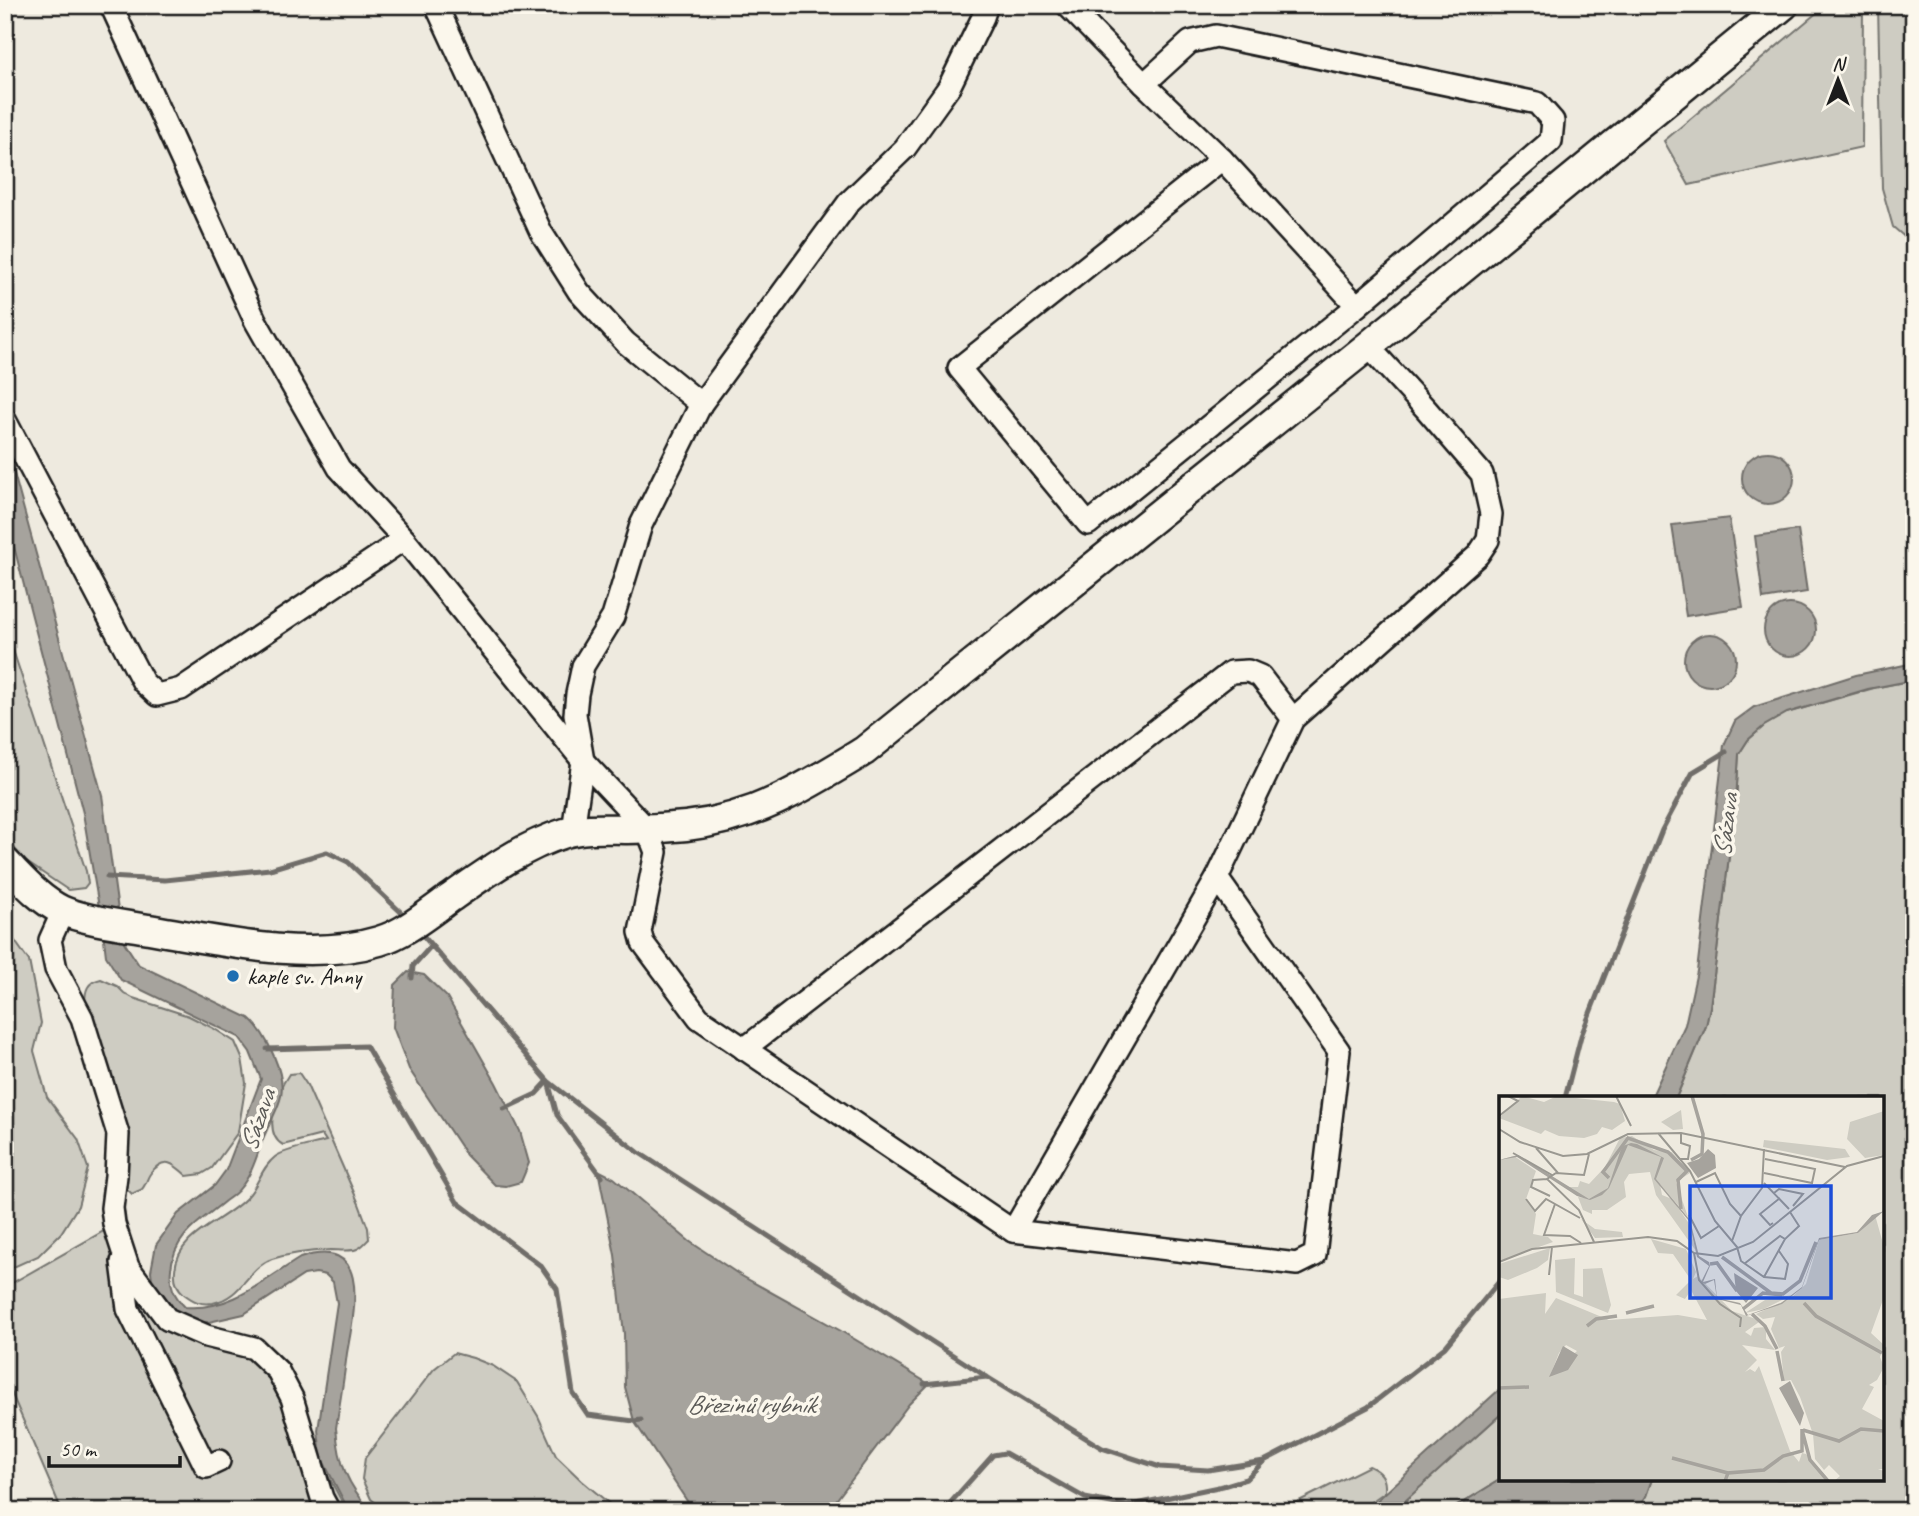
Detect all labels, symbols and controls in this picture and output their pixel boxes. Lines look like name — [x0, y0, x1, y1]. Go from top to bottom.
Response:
north arrow — [1804, 46, 1874, 116]
text: N — [1832, 52, 1847, 76]
water label: Sázava — [1705, 789, 1746, 858]
place label: kaple sv. Anny — [247, 961, 363, 991]
marker: kaple sv. Anny — [225, 968, 241, 984]
water label: Sázava — [232, 1083, 284, 1155]
inset map — [1499, 1096, 1884, 1481]
water label: Březinů rybník — [687, 1388, 819, 1421]
scale bar — [49, 1425, 180, 1469]
text: 50 m — [60, 1436, 98, 1462]

